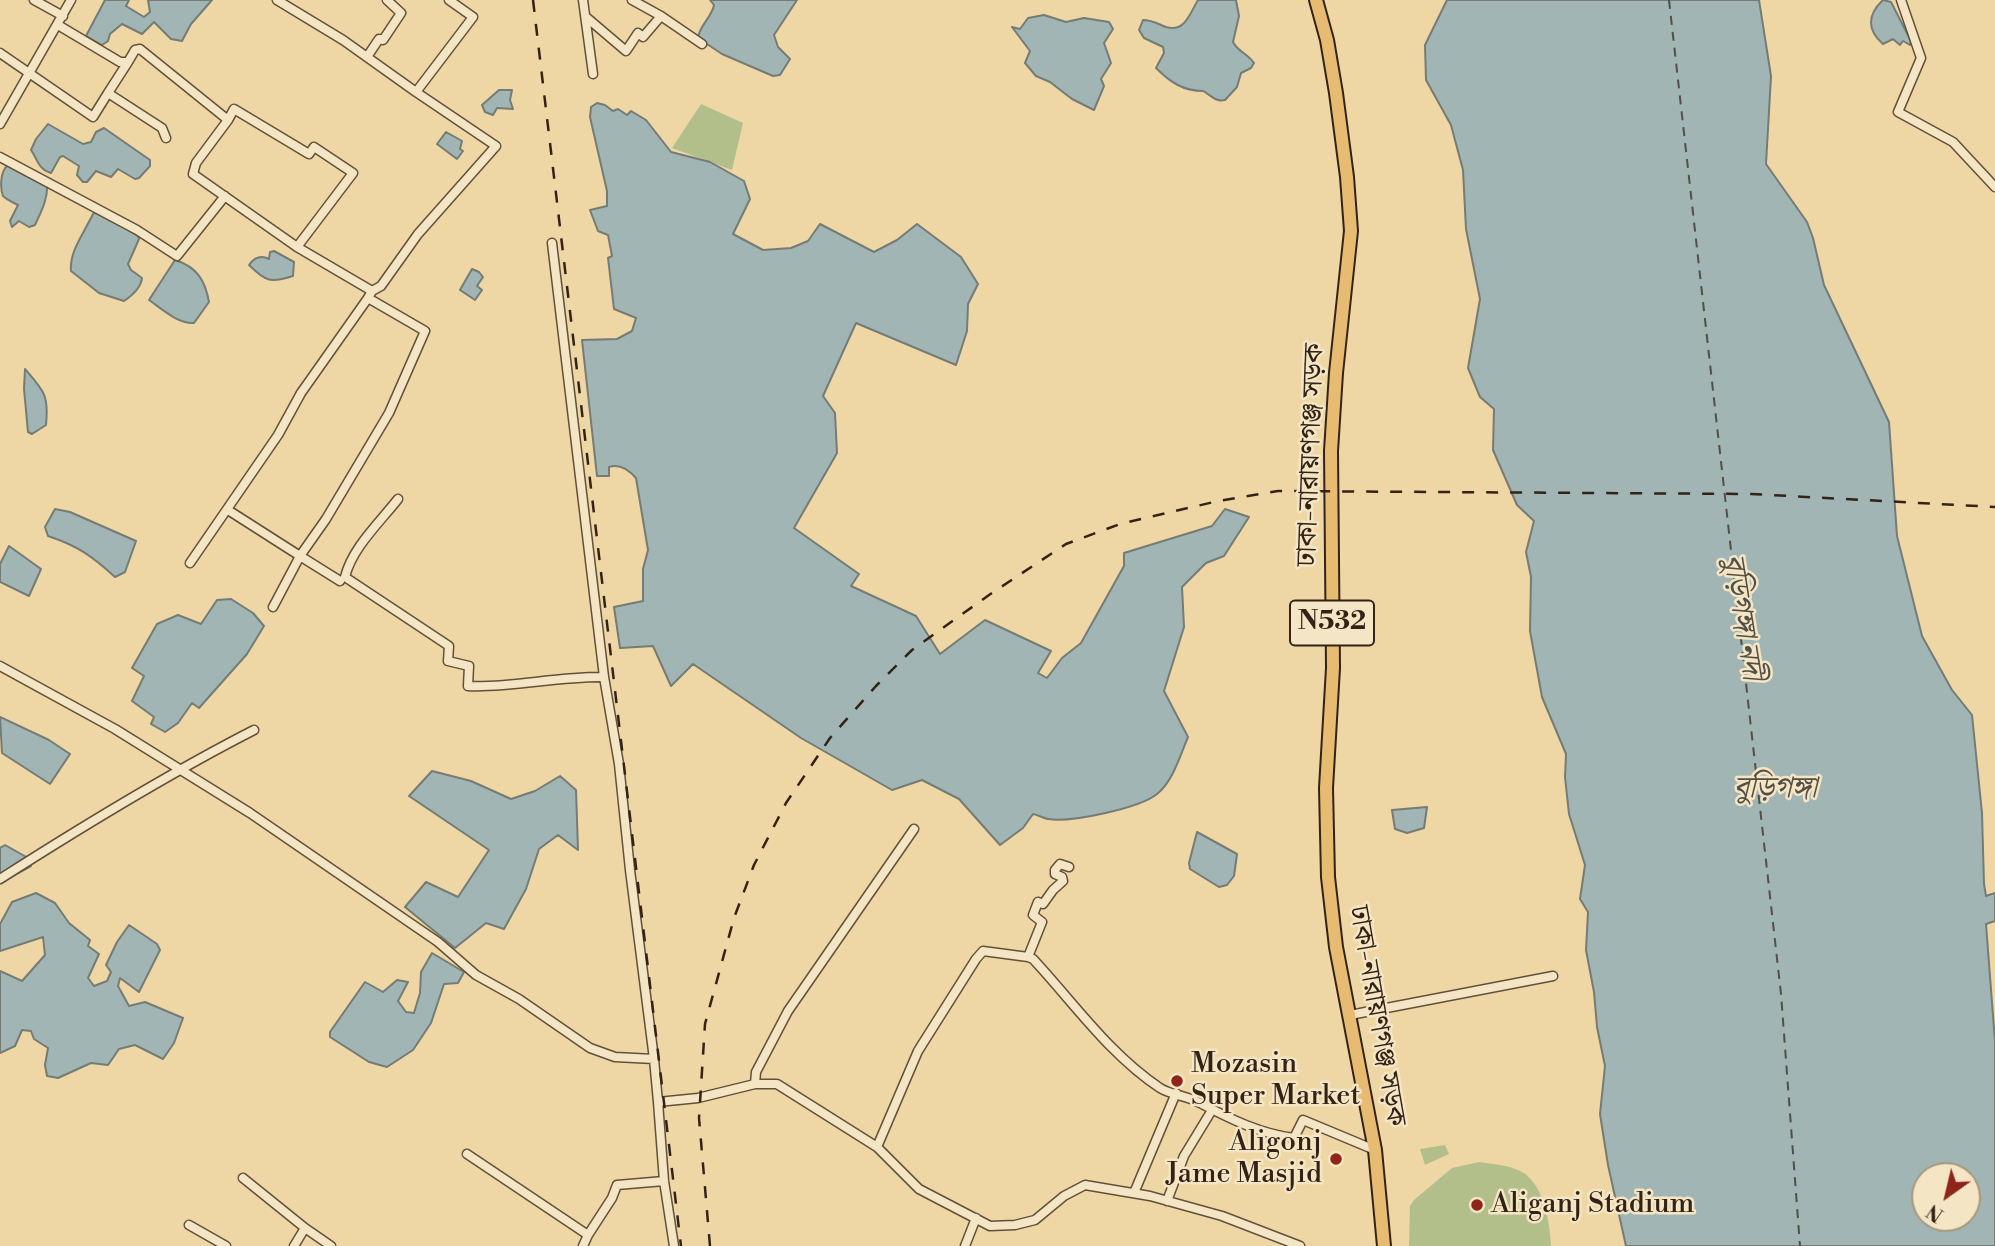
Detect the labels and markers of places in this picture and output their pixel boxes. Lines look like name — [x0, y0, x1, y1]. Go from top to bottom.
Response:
place label: Mozasin Super Market — [1191, 1048, 1360, 1114]
marker: Mozasin Super Market — [1169, 1073, 1185, 1089]
place label: Aligonj Jame Masjid — [1166, 1126, 1322, 1192]
marker: Aligonj Jame Masjid — [1328, 1151, 1344, 1167]
place label: Aliganj Stadium — [1491, 1188, 1694, 1222]
marker: Aliganj Stadium — [1469, 1197, 1485, 1213]

